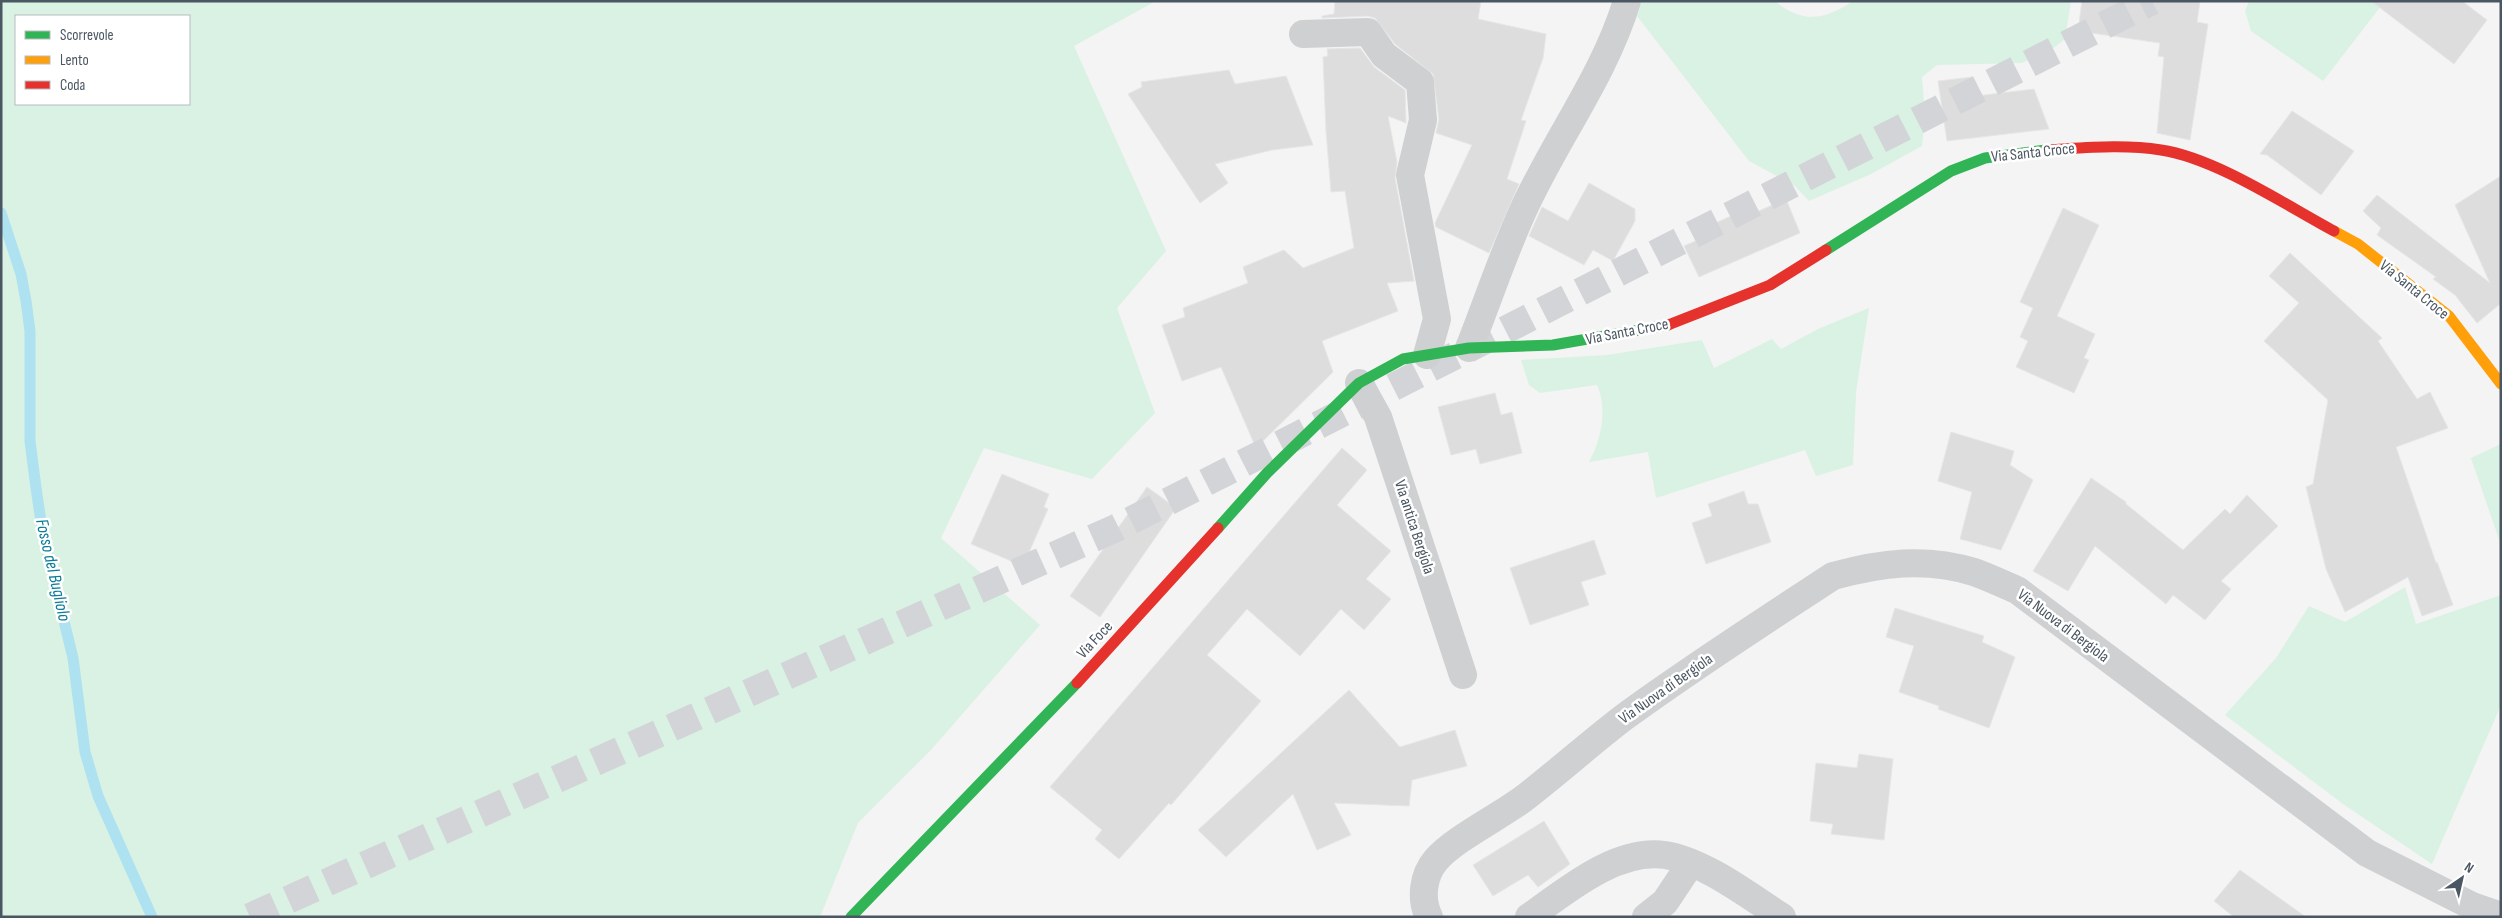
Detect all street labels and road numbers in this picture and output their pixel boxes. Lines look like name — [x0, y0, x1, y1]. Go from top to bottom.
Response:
street label: Via Santa Croce — [1990, 139, 2076, 167]
street label: Via Santa Croce — [2375, 256, 2453, 324]
street label: Via Santa Croce — [1584, 315, 1670, 349]
street label: Via antica Bergiola — [1390, 478, 1438, 576]
street label: Via Nuova di Bergiola — [2013, 585, 2113, 667]
street label: Via Foce — [1073, 617, 1117, 663]
street label: Via Nuova di Bergiola — [1616, 650, 1716, 728]

